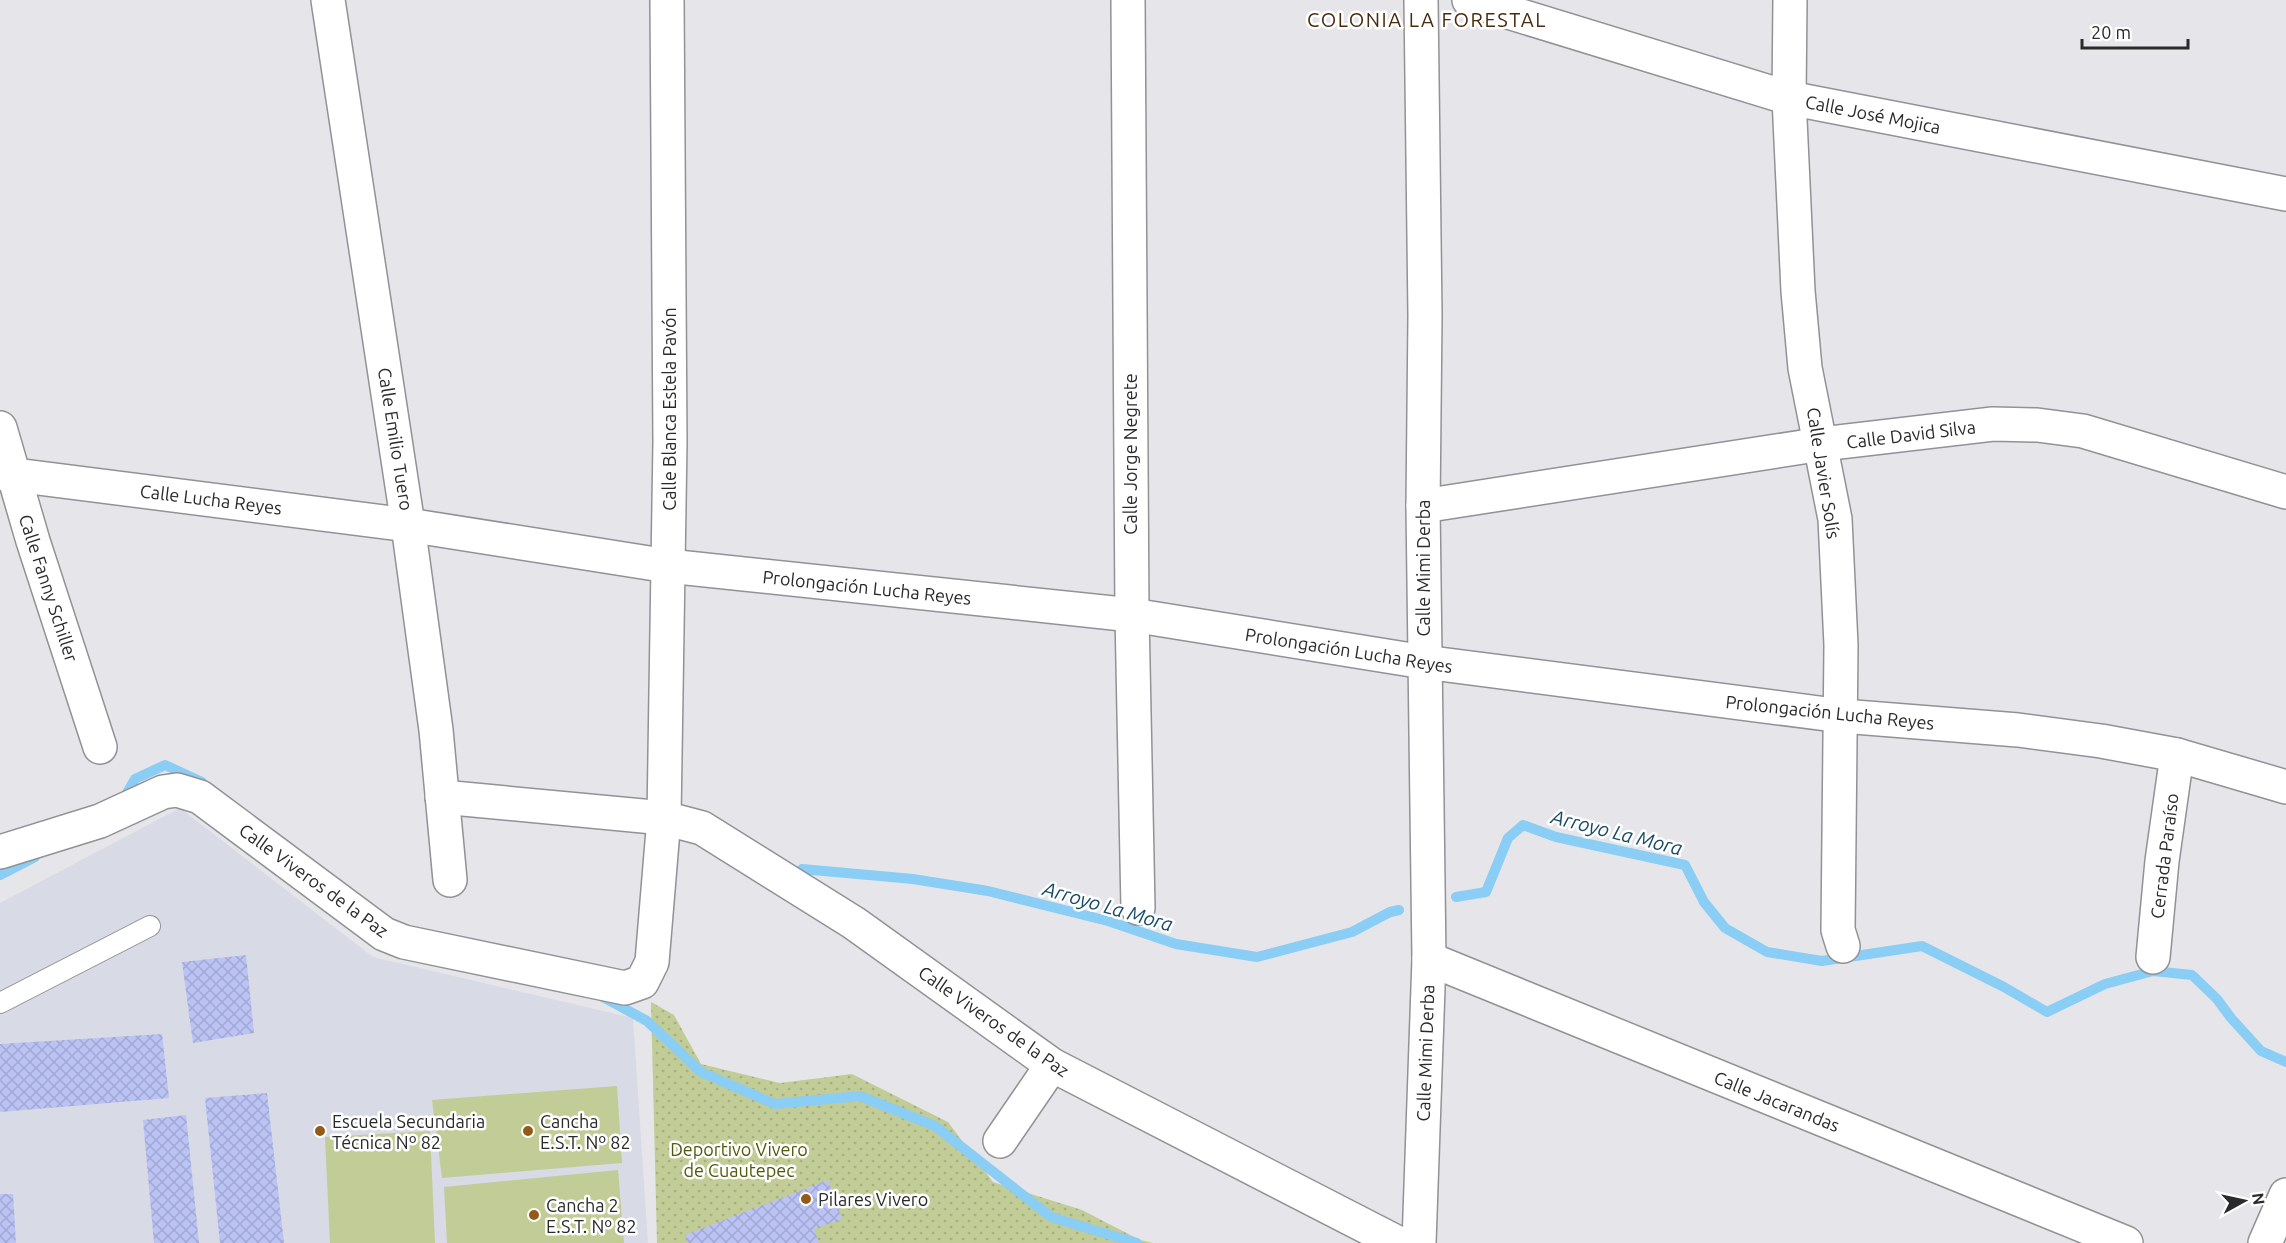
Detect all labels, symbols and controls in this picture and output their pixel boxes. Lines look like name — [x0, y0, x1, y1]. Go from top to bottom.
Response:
district label: COLONIA LA FORESTAL — [1307, 8, 1547, 31]
scale bar — [2082, 12, 2188, 50]
text: 20 m — [2091, 22, 2131, 42]
street label: Calle José Mojica — [1804, 91, 1942, 137]
street label: Calle Blanca Estela Pavón — [659, 307, 679, 511]
street label: Calle Emilio Tuero — [375, 366, 417, 512]
street label: Calle Jorge Negrete — [1120, 373, 1140, 535]
street label: Calle Javier Solís — [1804, 406, 1844, 540]
street label: Calle David Silva — [1845, 416, 1977, 452]
street label: Calle Lucha Reyes — [139, 480, 283, 518]
street label: Calle Mimi Derba — [1413, 499, 1433, 637]
street label: Calle Fanny Schiller — [16, 512, 82, 664]
street label: Prolongación Lucha Reyes — [762, 566, 973, 608]
street label: Prolongación Lucha Reyes — [1244, 624, 1454, 676]
street label: Prolongación Lucha Reyes — [1725, 691, 1936, 733]
street label: Cerrada Paraíso — [2146, 792, 2182, 920]
water label: Arroyo La Mora — [1548, 804, 1685, 859]
street label: Calle Viveros de la Paz — [236, 819, 392, 941]
water label: Arroyo La Mora — [1039, 876, 1176, 936]
street label: Calle Viveros de la Paz — [915, 961, 1073, 1081]
street label: Calle Mimi Derba — [1413, 984, 1437, 1122]
street label: Calle Jacarandas — [1711, 1067, 1843, 1135]
place label: Escuela Secundaria Técnica Nº 82 — [332, 1111, 485, 1152]
place label: Cancha E.S.T. Nº 82 — [540, 1111, 631, 1152]
marker: Escuela Secundaria Técnica Nº 82 — [313, 1124, 327, 1138]
marker: Cancha E.S.T. Nº 82 — [521, 1124, 535, 1138]
park label: Deportivo Vivero de Cuautepec — [670, 1139, 808, 1180]
north arrow — [2214, 1171, 2274, 1231]
place label: Pilares Vivero — [818, 1189, 928, 1209]
marker: Pilares Vivero — [799, 1192, 813, 1206]
text: N — [2249, 1192, 2269, 1206]
place label: Cancha 2 E.S.T. Nº 82 — [546, 1195, 637, 1236]
marker: Cancha 2 E.S.T. Nº 82 — [527, 1208, 541, 1222]

